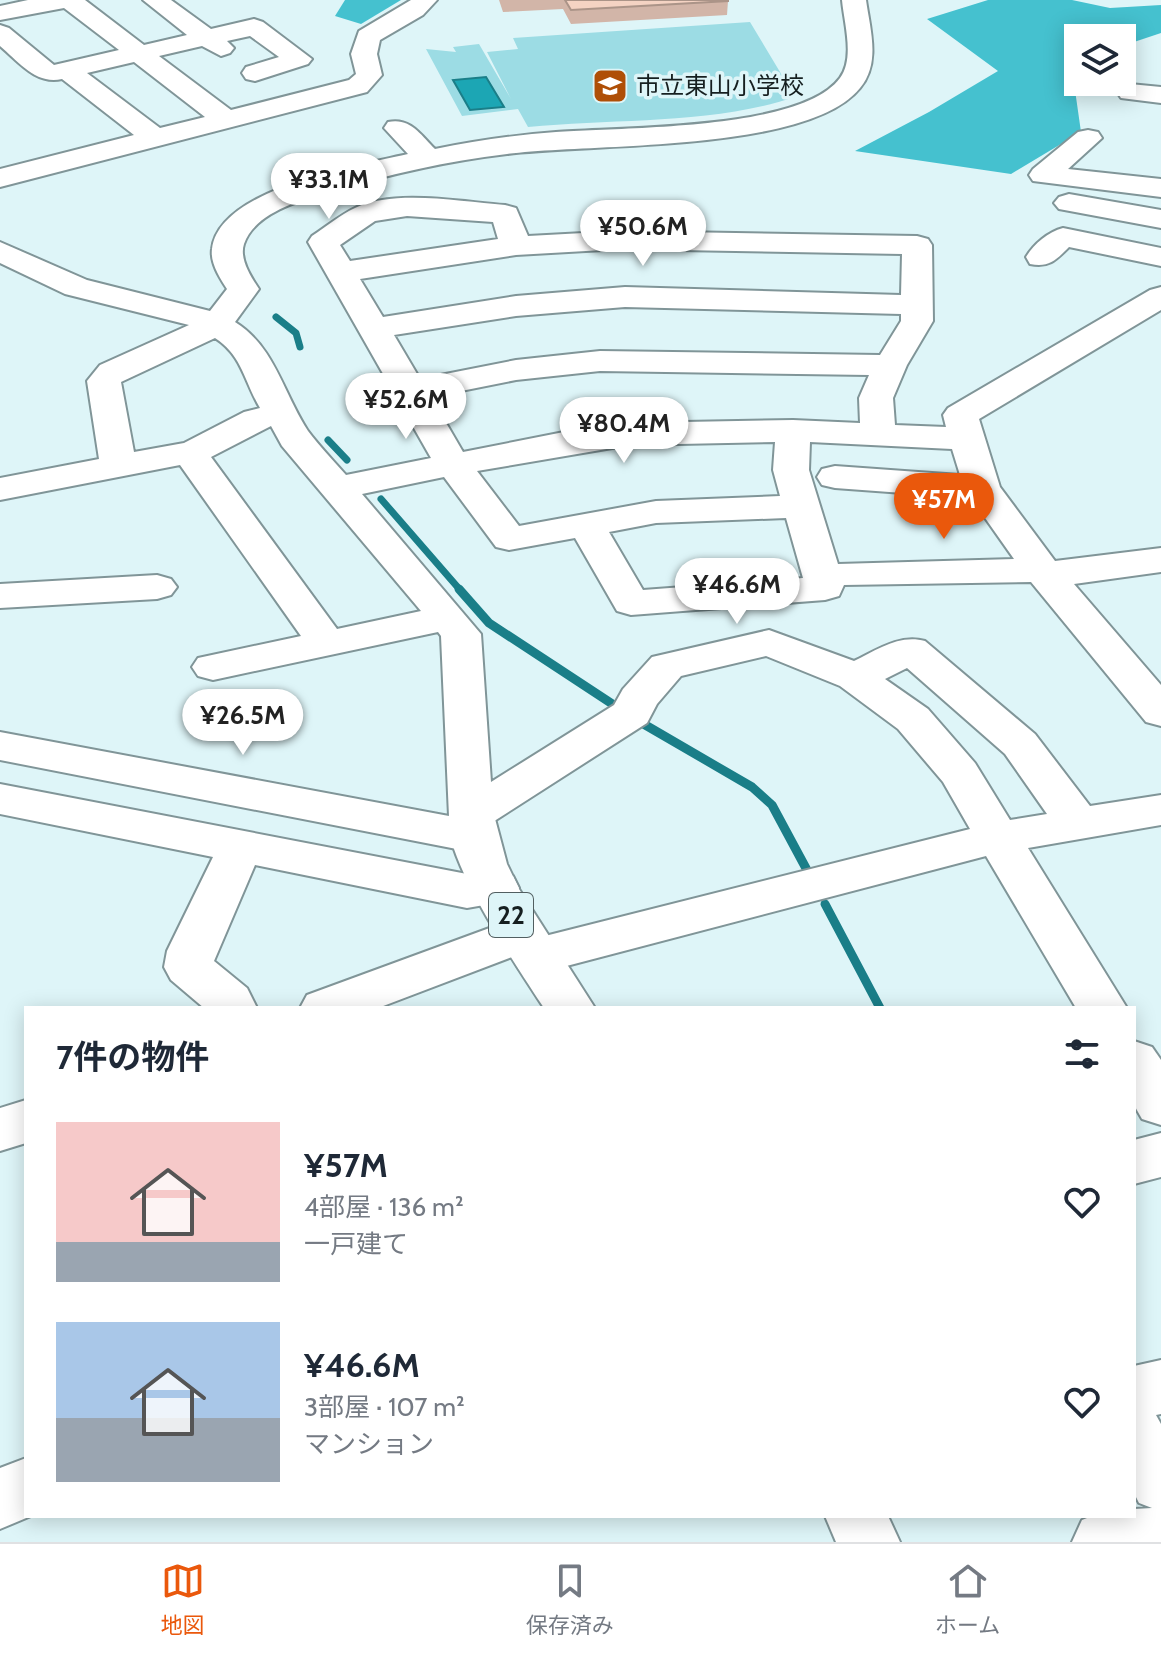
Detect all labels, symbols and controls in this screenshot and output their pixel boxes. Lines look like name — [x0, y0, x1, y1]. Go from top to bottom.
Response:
map controls — [1064, 24, 1136, 96]
button: layers — [1064, 24, 1136, 96]
school or university icon: 市立東山小学校 — [591, 67, 629, 105]
place label: 市立東山小学校 — [636, 71, 804, 100]
pin: ¥33.1M — [264, 153, 394, 221]
text: ¥33.1M — [289, 163, 369, 195]
pin: ¥50.6M — [578, 200, 708, 268]
text: ¥50.6M — [598, 210, 688, 242]
pin: ¥52.6M — [341, 373, 471, 441]
text: ¥52.6M — [363, 383, 449, 415]
pin: ¥80.4M — [559, 397, 689, 465]
text: ¥80.4M — [577, 407, 671, 439]
pin: ¥57M — [897, 473, 991, 541]
text: ¥57M — [912, 483, 976, 515]
pin: ¥46.6M — [672, 558, 802, 626]
text: ¥46.6M — [693, 568, 781, 600]
pin: ¥26.5M — [178, 689, 308, 757]
text: ¥26.5M — [200, 699, 286, 731]
road number: 22 — [489, 893, 533, 937]
icon: filters — [1060, 1032, 1104, 1076]
text: 7件の物件 — [56, 1036, 209, 1078]
text: ¥57M — [304, 1144, 388, 1186]
icon: home — [120, 1154, 216, 1250]
icon: heart — [1060, 1180, 1104, 1224]
text: 4部屋 · 136 m² — [304, 1191, 464, 1223]
text: 一戸建て — [304, 1228, 408, 1260]
text: ¥46.6M — [304, 1344, 420, 1386]
icon: home — [120, 1354, 216, 1450]
icon: heart — [1060, 1380, 1104, 1424]
text: 3部屋 · 107 m² — [304, 1391, 465, 1423]
text: マンション — [304, 1428, 434, 1460]
tab: 地図 — [161, 1559, 205, 1639]
tab: 保存済み — [526, 1559, 614, 1639]
tab: ホーム — [935, 1559, 1000, 1639]

